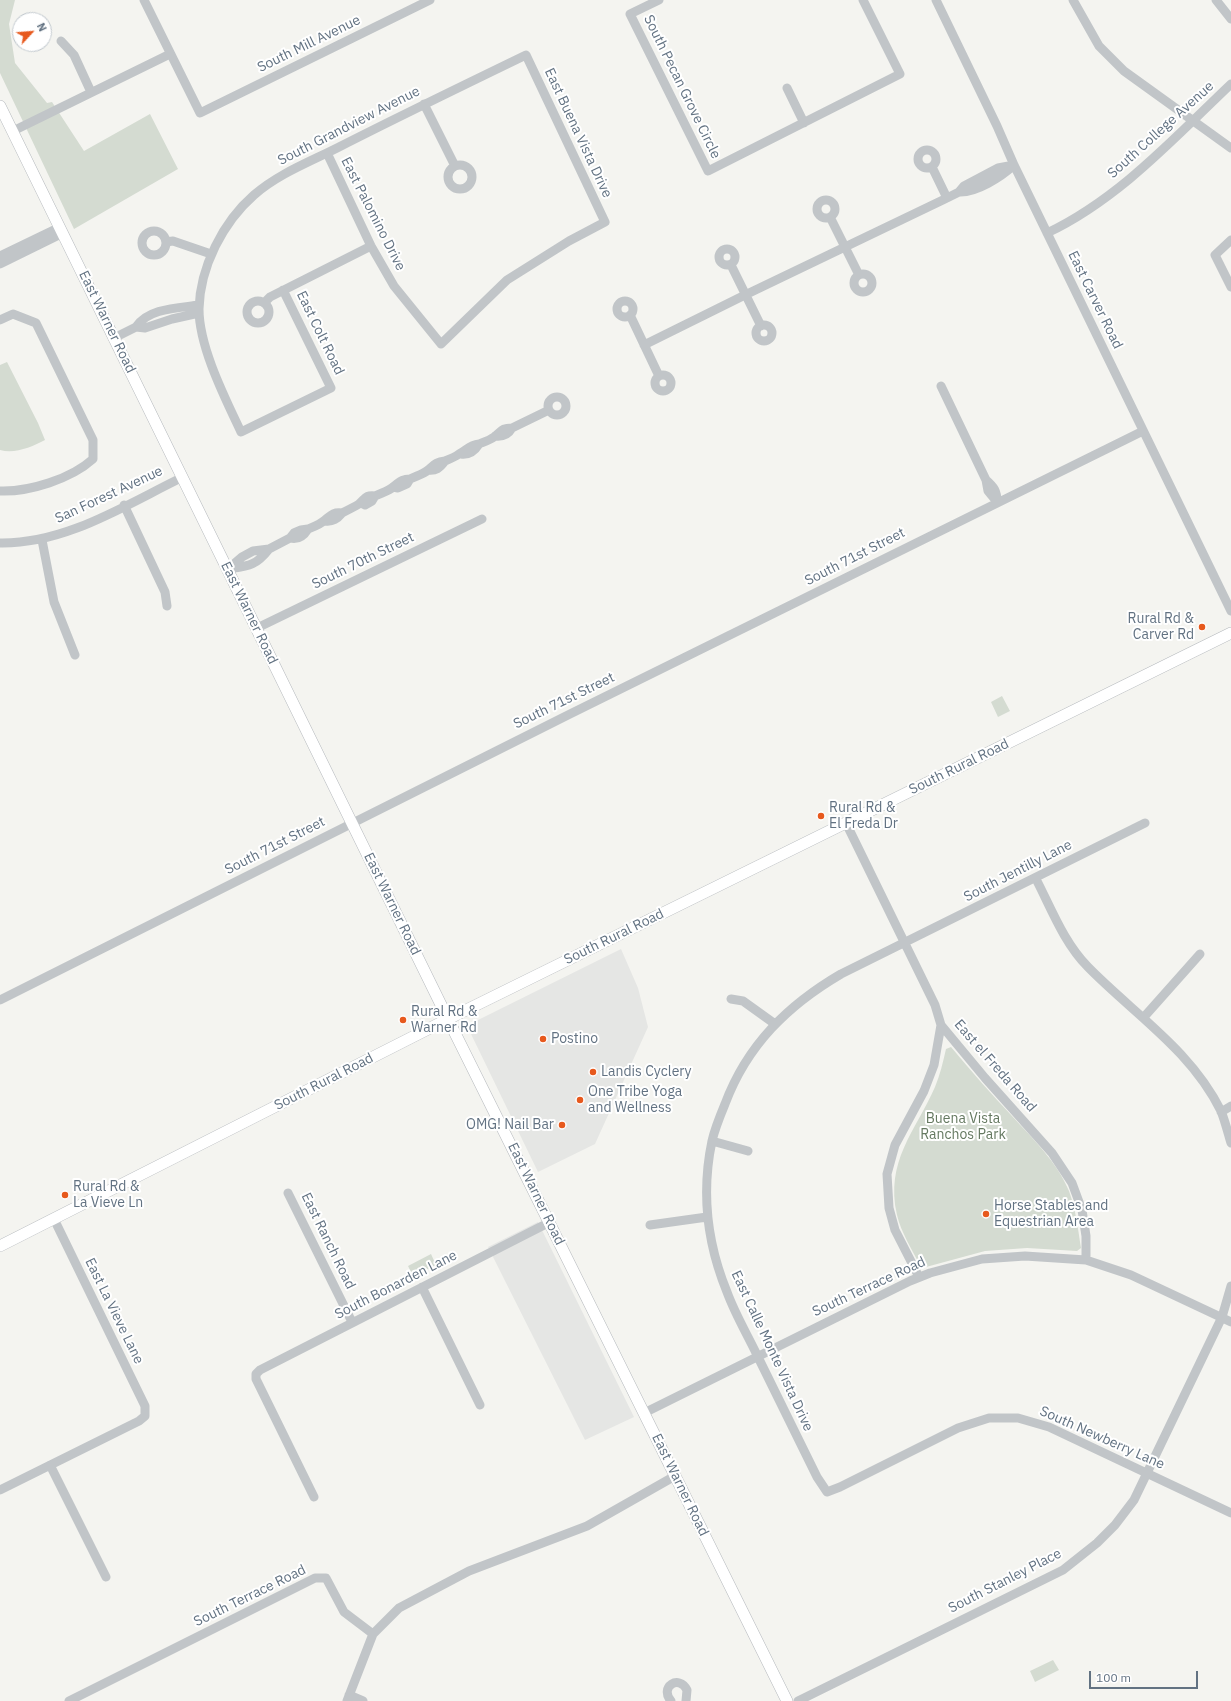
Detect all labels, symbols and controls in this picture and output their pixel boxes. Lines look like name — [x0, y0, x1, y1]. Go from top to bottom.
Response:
north arrow — [12, 12, 52, 52]
street label: South Mill Avenue — [255, 12, 363, 76]
street label: South Pecan Grove Circle — [640, 12, 724, 162]
text: N — [34, 21, 50, 34]
street label: East Buena Vista Drive — [541, 66, 615, 200]
street label: South College Avenue — [1105, 78, 1217, 182]
street label: South Grandview Avenue — [275, 83, 423, 169]
street label: East Palomino Drive — [337, 154, 409, 274]
street label: East Carver Road — [1064, 248, 1126, 352]
street label: East Warner Road — [75, 268, 139, 376]
street label: East Colt Road — [292, 288, 348, 378]
street label: San Forest Avenue — [53, 463, 165, 527]
street label: South 71st Street — [802, 524, 908, 590]
street label: South 70th Street — [309, 529, 417, 593]
street label: East Warner Road — [217, 559, 281, 667]
place label: Rural Rd & Carver Rd — [1128, 611, 1194, 644]
marker: Rural Rd & Carver Rd — [1197, 622, 1207, 632]
street label: South 71st Street — [511, 669, 617, 733]
street label: South Rural Road — [906, 736, 1012, 798]
place label: Rural Rd & El Freda Dr — [829, 800, 898, 832]
marker: Rural Rd & El Freda Dr — [816, 811, 826, 821]
street label: South 71st Street — [222, 813, 328, 879]
street label: South Jentilly Lane — [961, 836, 1075, 906]
street label: East Warner Road — [360, 850, 424, 958]
street label: South Rural Road — [561, 906, 667, 968]
place label: Rural Rd & Warner Rd — [411, 1004, 477, 1036]
marker: Rural Rd & Warner Rd — [398, 1015, 408, 1025]
street label: East el Freda Road — [950, 1016, 1040, 1116]
place label: Postino — [551, 1031, 598, 1047]
marker: Postino — [538, 1034, 548, 1044]
street label: South Rural Road — [272, 1050, 376, 1114]
place label: Landis Cyclery — [601, 1064, 692, 1080]
marker: Landis Cyclery — [588, 1067, 598, 1077]
place label: One Tribe Yoga and Wellness — [588, 1084, 682, 1116]
marker: One Tribe Yoga and Wellness — [575, 1095, 585, 1105]
park label: Buena Vista Ranchos Park — [920, 1111, 1006, 1144]
place label: OMG! Nail Bar — [466, 1117, 554, 1133]
marker: OMG! Nail Bar — [557, 1120, 567, 1130]
street label: East Warner Road — [504, 1140, 568, 1248]
place label: Rural Rd & La Vieve Ln — [73, 1179, 143, 1212]
marker: Rural Rd & La Vieve Ln — [60, 1190, 70, 1200]
street label: East Ranch Road — [297, 1190, 359, 1292]
place label: Horse Stables and Equestrian Area — [994, 1198, 1108, 1230]
marker: Horse Stables and Equestrian Area — [981, 1209, 991, 1219]
street label: South Bonarden Lane — [332, 1247, 460, 1323]
street label: South Terrace Road — [810, 1253, 928, 1321]
street label: East La Vieve Lane — [81, 1255, 147, 1367]
street label: East Calle Monte Vista Drive — [727, 1268, 817, 1434]
street label: South Newberry Lane — [1037, 1403, 1167, 1473]
street label: East Warner Road — [648, 1431, 712, 1539]
street label: South Stanley Place — [946, 1545, 1064, 1617]
street label: South Terrace Road — [191, 1562, 309, 1630]
scale bar — [1091, 1663, 1200, 1689]
text: 100 m — [1096, 1670, 1131, 1685]

